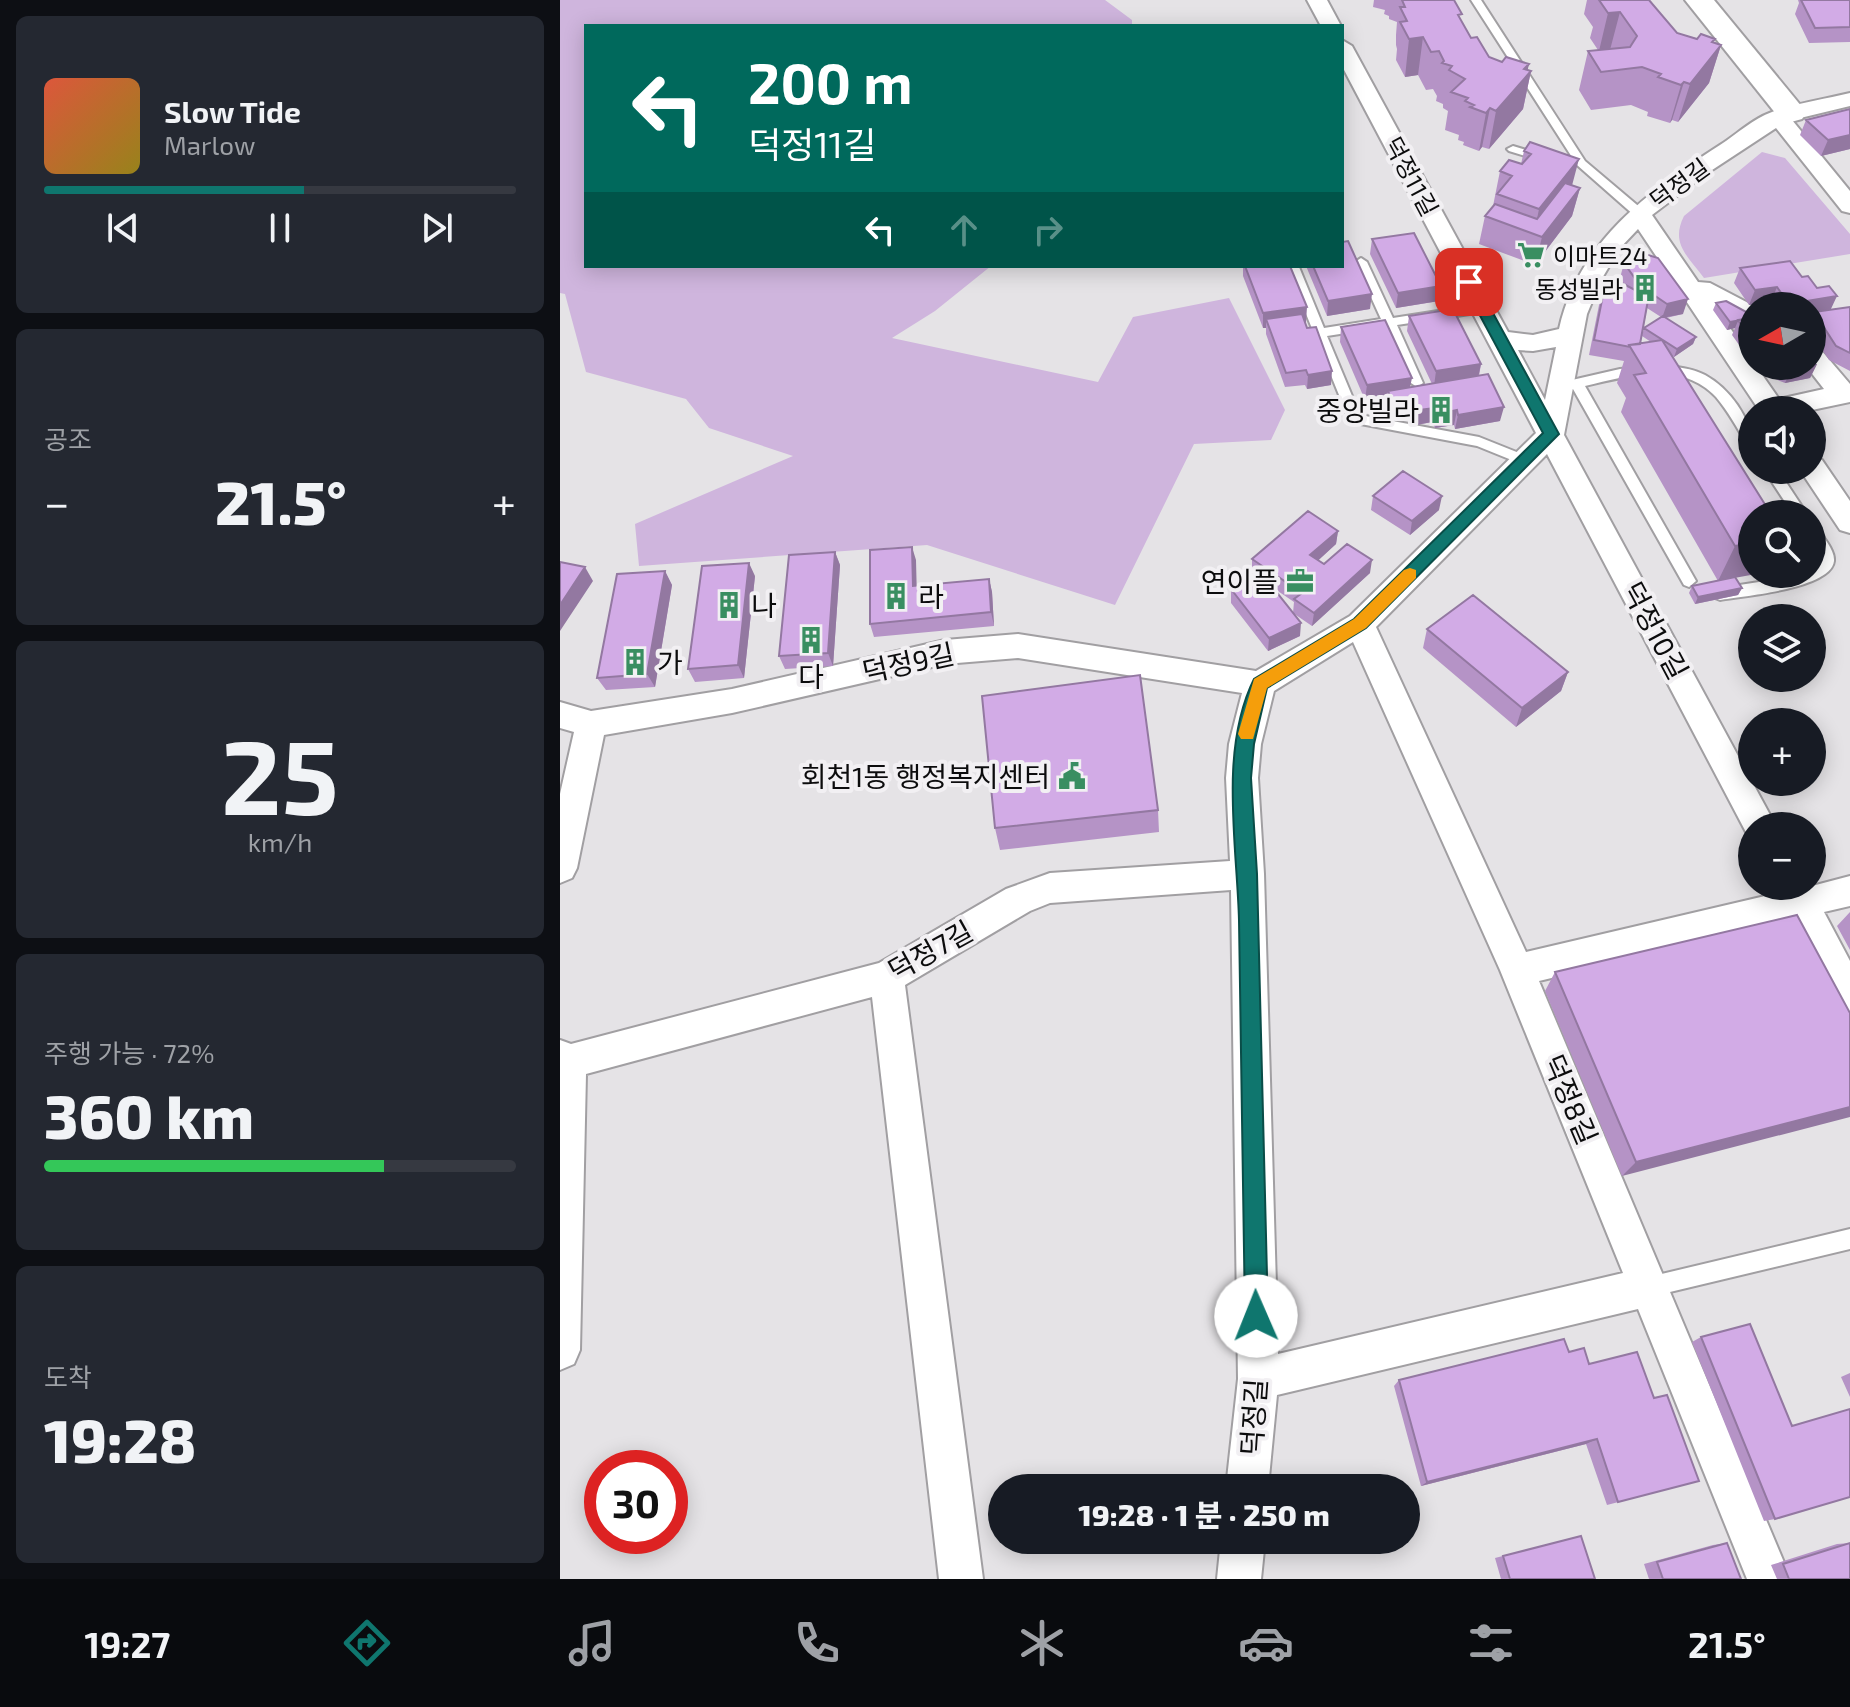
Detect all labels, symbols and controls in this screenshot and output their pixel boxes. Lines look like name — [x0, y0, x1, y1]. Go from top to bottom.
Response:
text: 200 m — [748, 48, 913, 115]
icon: left — [616, 56, 720, 160]
text: Slow Tide — [164, 93, 301, 129]
text: 덕정11길 — [748, 122, 876, 165]
text: Marlow — [164, 129, 255, 160]
street label: 덕정11길 — [1379, 132, 1445, 220]
street label: 덕정길 — [1644, 152, 1714, 214]
icon: previous — [101, 206, 145, 250]
icon: pause — [258, 206, 302, 250]
icon: next — [415, 206, 459, 250]
icon: left — [858, 208, 902, 252]
icon: ahead — [942, 208, 986, 252]
icon: right — [1026, 208, 1070, 252]
supermarket icon: 이마트24 — [1516, 240, 1546, 270]
place label: 이마트24 — [1553, 241, 1648, 270]
pin — [1435, 248, 1503, 316]
icon: arrive — [1447, 260, 1491, 304]
building icon: 동성빌라 — [1630, 273, 1660, 303]
place label: 동성빌라 — [1535, 274, 1623, 303]
north arrow — [1738, 292, 1826, 380]
map controls — [1738, 292, 1826, 900]
place label: 중앙빌라 — [1316, 393, 1419, 427]
building icon: 중앙빌라 — [1426, 395, 1456, 425]
button: sound — [1738, 396, 1826, 484]
text: 공조 — [44, 423, 92, 454]
text: 21.5° — [215, 465, 346, 537]
text: − — [44, 475, 70, 528]
text: + — [492, 475, 516, 528]
button: search — [1738, 500, 1826, 588]
place label: 연이플 — [1201, 564, 1278, 598]
office icon: 연이플 — [1285, 566, 1315, 596]
street label: 덕정10길 — [1616, 576, 1696, 684]
place label: 라 — [918, 579, 944, 613]
building icon: 라 — [881, 581, 911, 611]
place label: 나 — [751, 588, 777, 622]
building icon: 나 — [714, 590, 744, 620]
button: layers — [1738, 604, 1826, 692]
building icon: 다 — [796, 625, 826, 655]
street label: 덕정9길 — [859, 636, 957, 688]
place label: 가 — [657, 645, 683, 679]
building icon: 가 — [620, 647, 650, 677]
place label: 다 — [798, 659, 824, 693]
button: + — [1738, 708, 1826, 796]
text: 25 — [221, 711, 339, 836]
place label: 회천1동 행정복지센터 — [801, 759, 1050, 793]
public building icon: 회천1동 행정복지센터 — [1057, 761, 1087, 791]
button: − — [1738, 812, 1826, 900]
text: km/h — [248, 826, 312, 857]
street label: 덕정7길 — [882, 913, 978, 987]
text: 주행 가능 · 72% — [44, 1037, 214, 1068]
street label: 덕정8길 — [1537, 1049, 1605, 1149]
text: 360 km — [44, 1079, 254, 1151]
position arrow — [1214, 1274, 1298, 1358]
text: 도착 — [44, 1361, 92, 1392]
street label: 덕정길 — [1233, 1377, 1273, 1457]
text: 19:28 — [44, 1403, 197, 1475]
speed limit sign: 30 — [584, 1450, 688, 1554]
text: 19:28 · 1 분 · 250 m — [1078, 1496, 1330, 1532]
icon: directions — [339, 1615, 395, 1671]
icon: music — [564, 1615, 620, 1671]
icon: phone — [789, 1615, 845, 1671]
icon: climate — [1014, 1615, 1070, 1671]
icon: car — [1238, 1615, 1294, 1671]
icon: filters — [1463, 1615, 1519, 1671]
text: 19:27 — [84, 1622, 170, 1665]
text: 21.5° — [1688, 1622, 1766, 1665]

